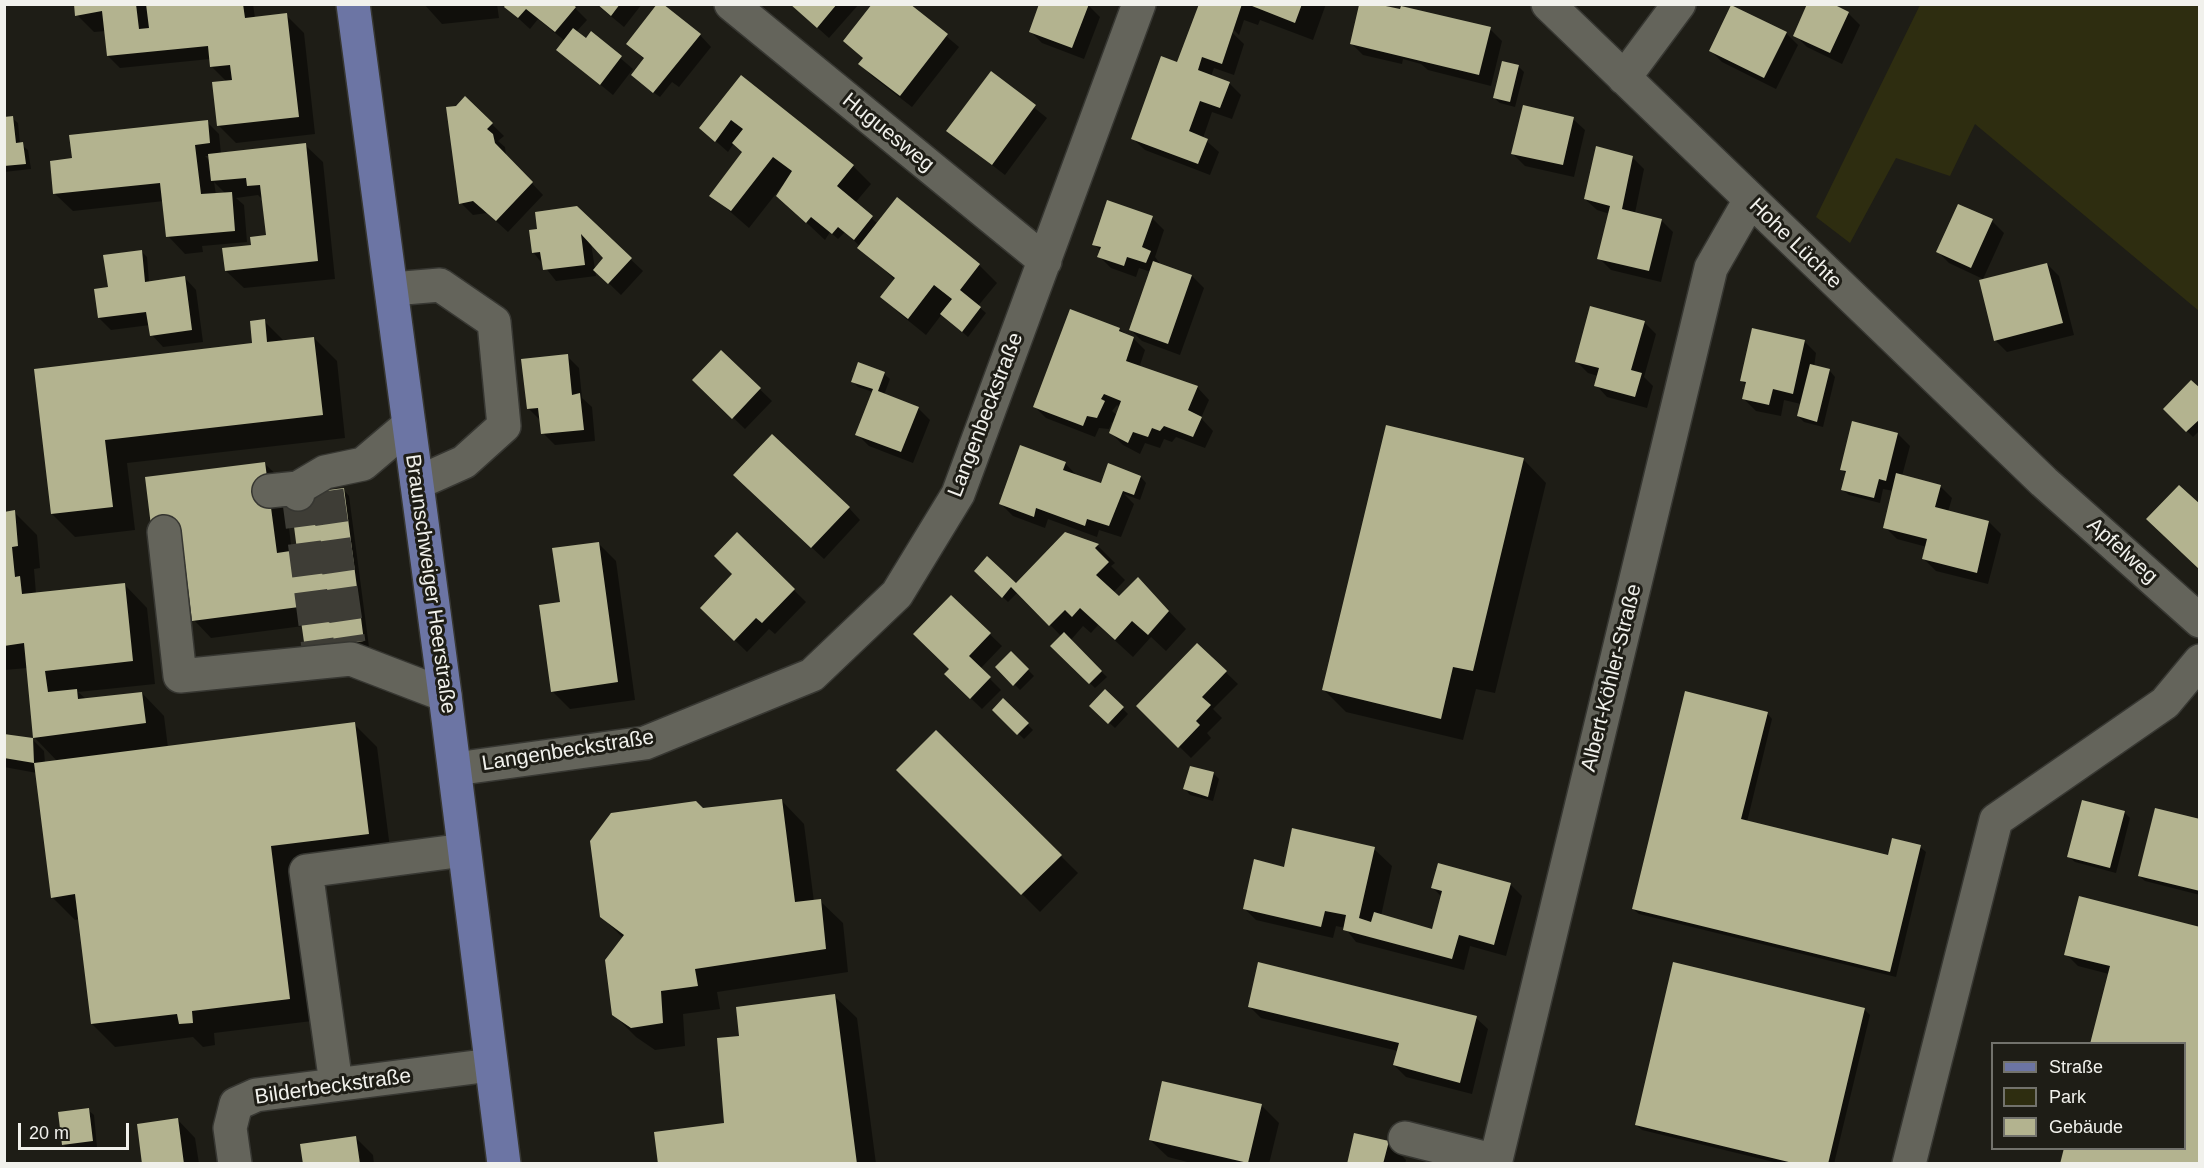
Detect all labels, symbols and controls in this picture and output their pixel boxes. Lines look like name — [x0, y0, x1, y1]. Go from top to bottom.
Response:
street label: Huguesweg — [837, 88, 939, 178]
street label: Hohe Lüchte — [1743, 194, 1847, 294]
street label: Langenbeckstraße — [943, 329, 1029, 501]
street label: Braunschweiger Heerstraße — [399, 453, 461, 715]
street label: Apfelweg — [2081, 513, 2163, 589]
street label: Albert-Köhler-Straße — [1576, 582, 1648, 774]
street label: Langenbeckstraße — [480, 725, 656, 777]
legend — [1991, 1042, 2186, 1150]
text: Straße — [2049, 1057, 2103, 1077]
street label: Bilderbeckstraße — [253, 1064, 413, 1110]
text: Park — [2049, 1087, 2086, 1107]
scale bar — [21, 1111, 132, 1149]
text: Gebäude — [2049, 1117, 2123, 1137]
text: 20 m — [29, 1123, 69, 1143]

